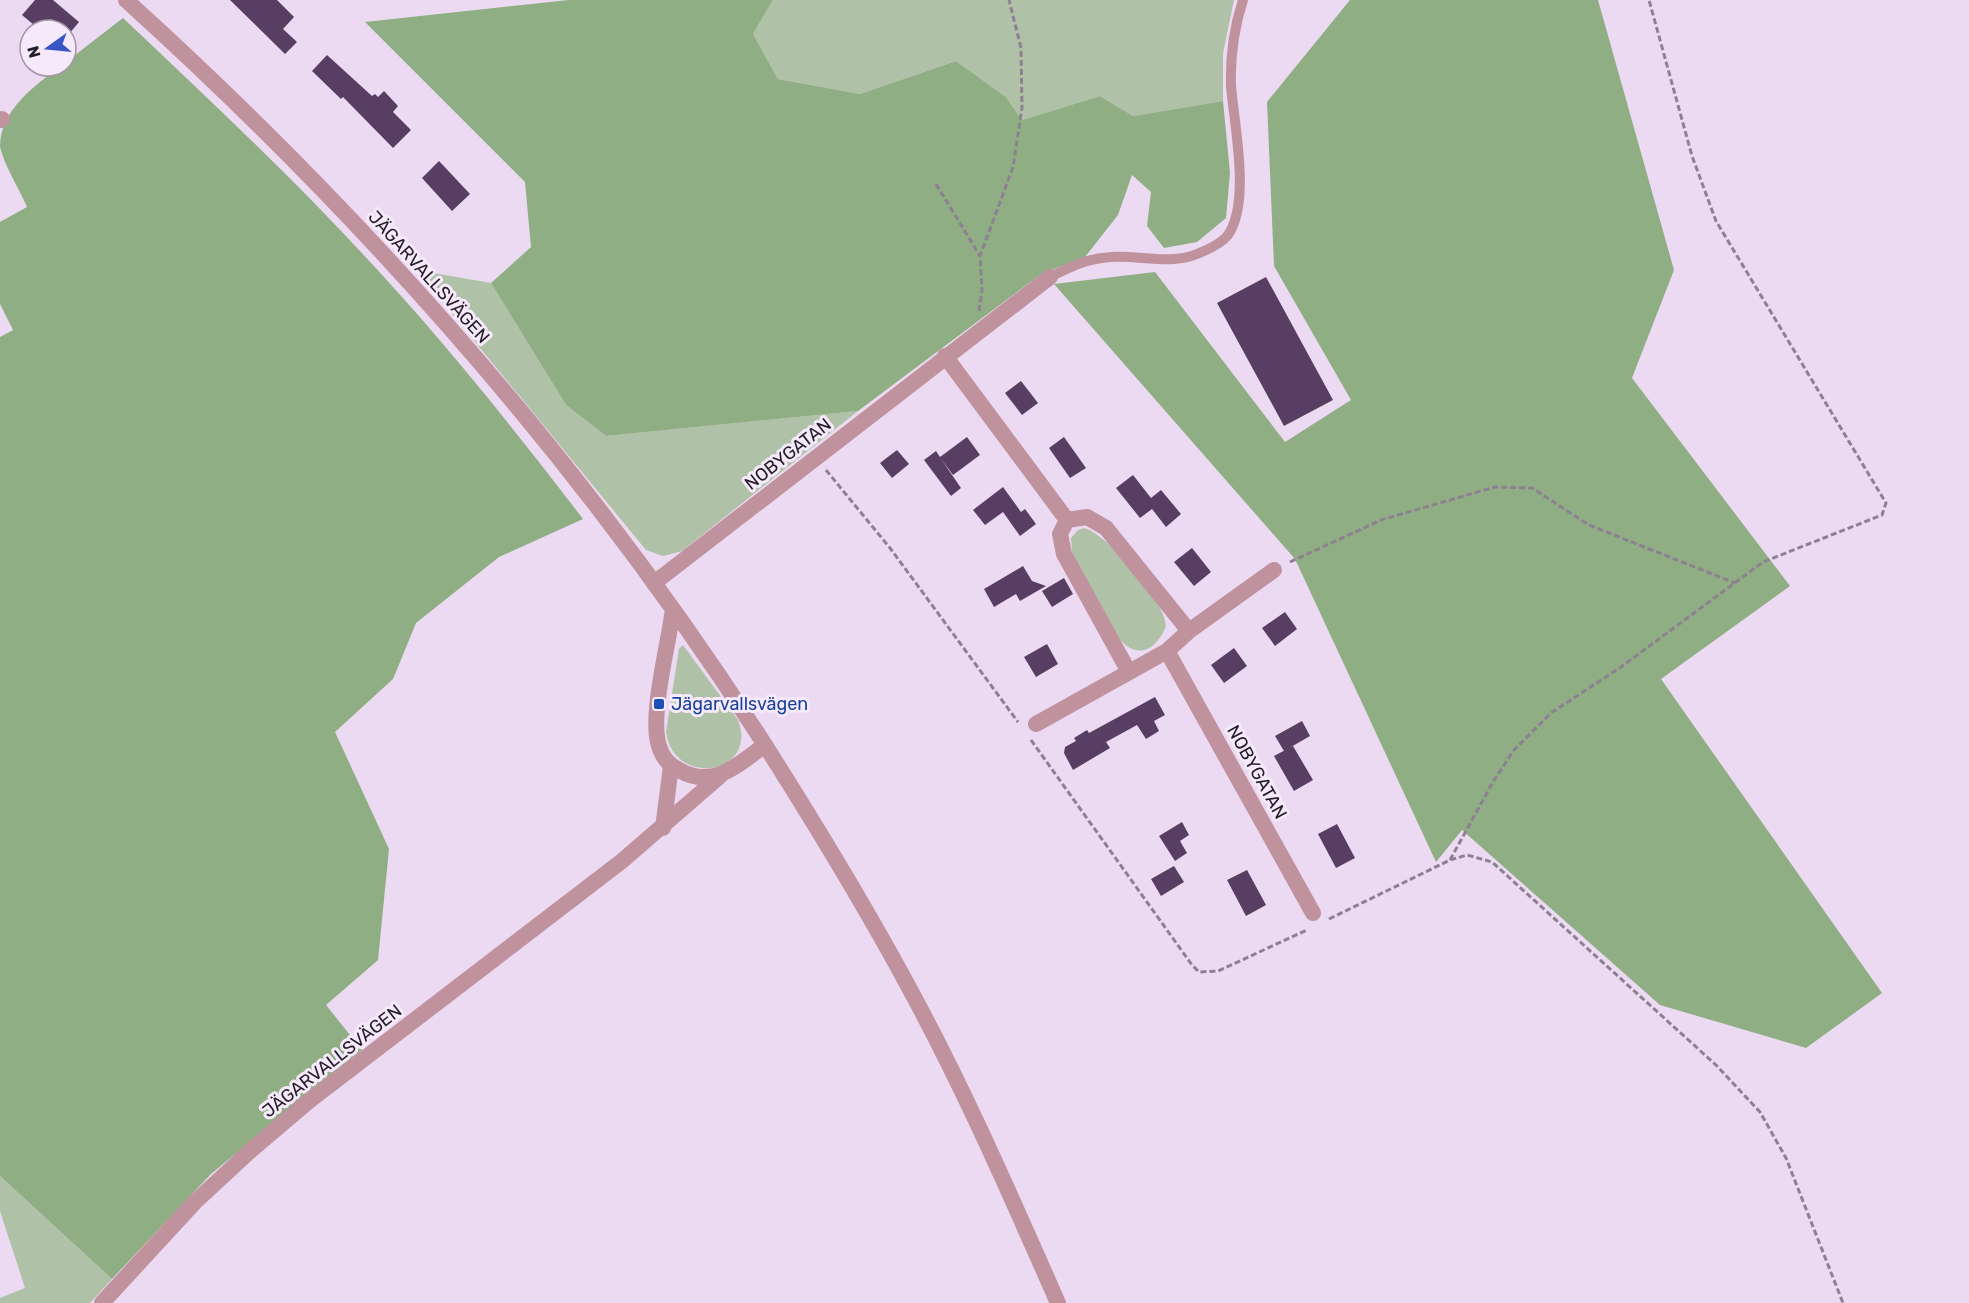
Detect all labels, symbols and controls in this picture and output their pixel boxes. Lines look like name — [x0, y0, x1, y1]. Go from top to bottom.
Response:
north arrow — [18, 18, 78, 78]
text: N — [23, 44, 45, 60]
street label: JÄGARVALLSVÄGEN — [364, 206, 494, 348]
street label: NOBYGATAN — [740, 413, 836, 495]
place label: Jägarvallsvägen — [671, 693, 808, 715]
marker: Jägarvallsvägen — [652, 697, 666, 711]
street label: NOBYGATAN — [1222, 721, 1292, 823]
street label: JÄGARVALLSVÄGEN — [258, 1000, 406, 1122]

